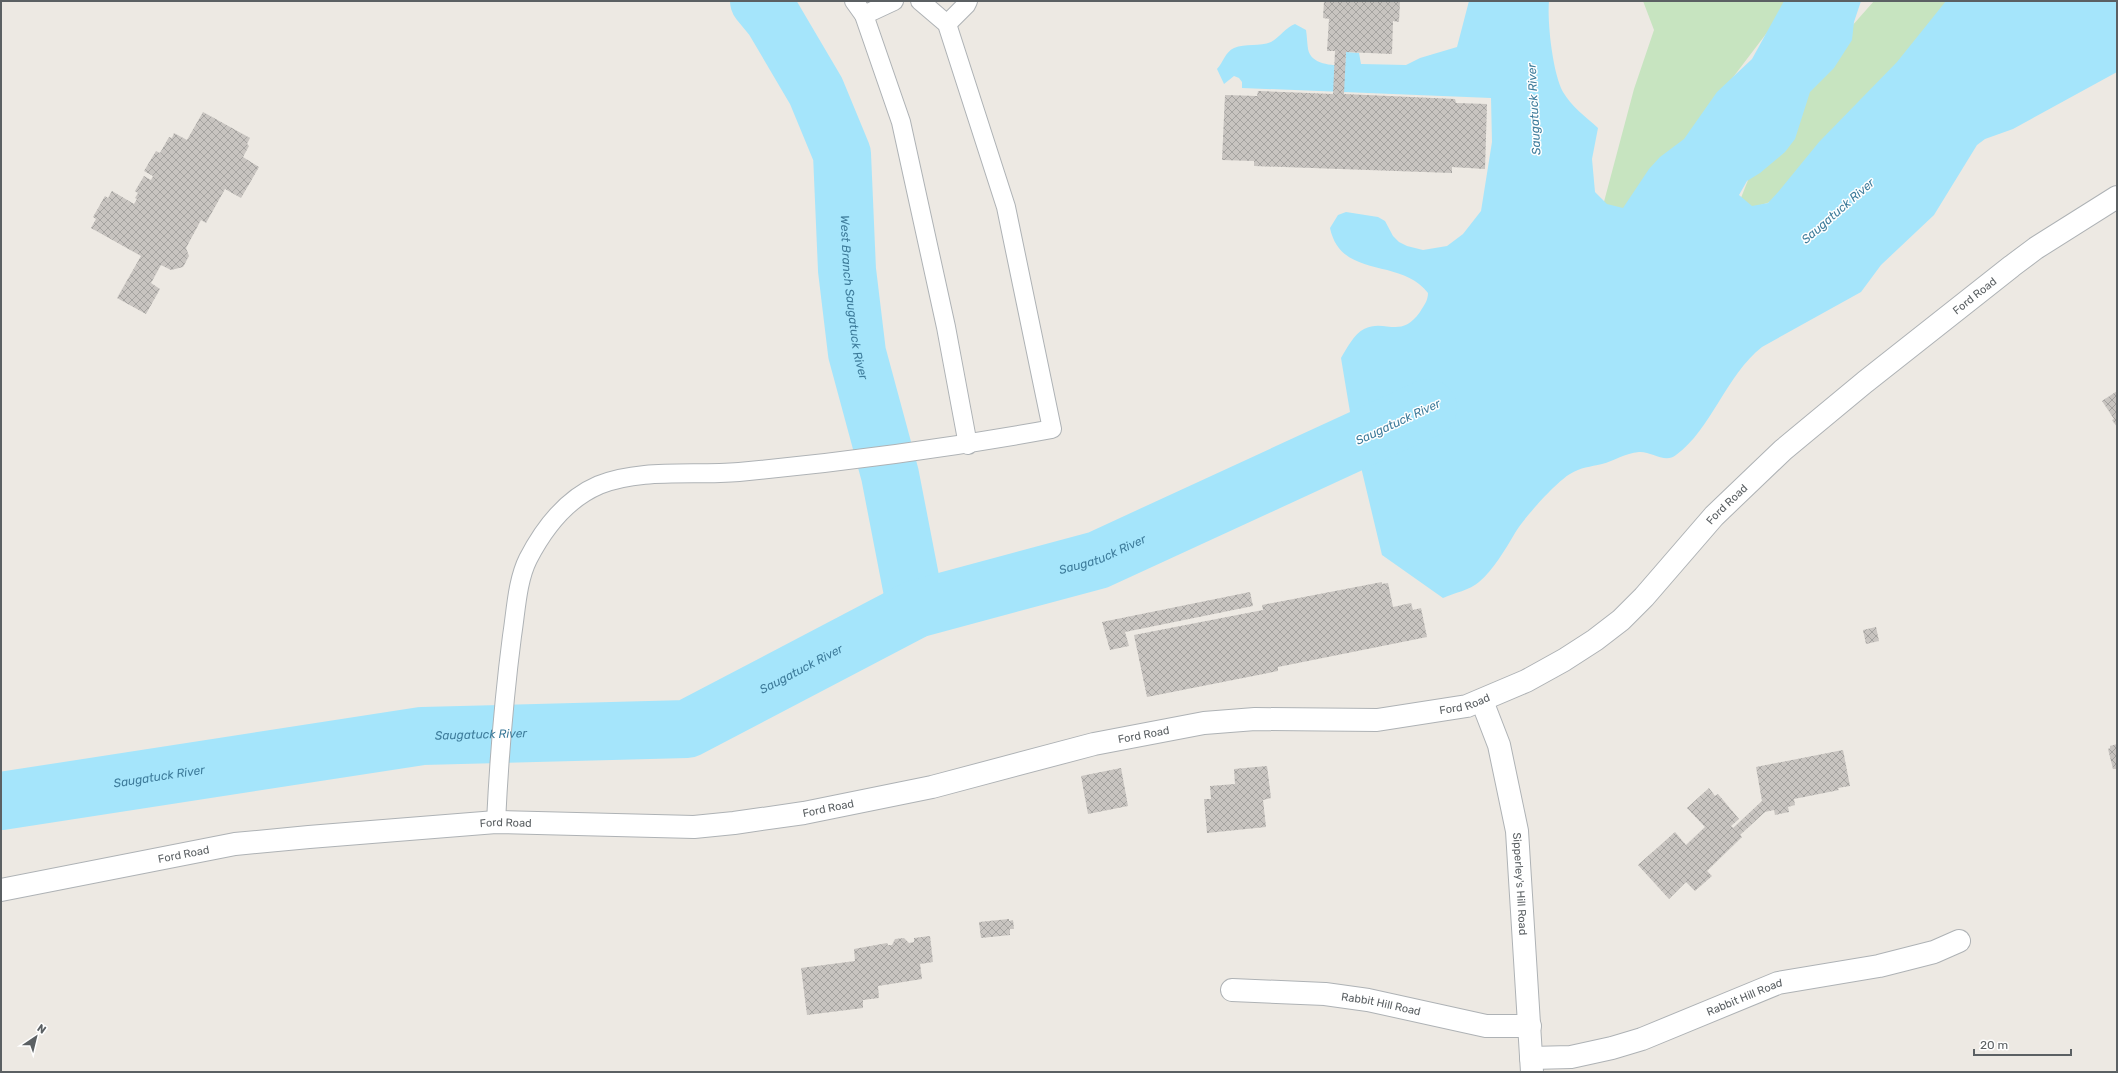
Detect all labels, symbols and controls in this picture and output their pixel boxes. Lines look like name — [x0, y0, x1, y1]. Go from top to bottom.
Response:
water label: Saugatuck River — [1525, 62, 1543, 155]
water label: Saugatuck River — [1799, 175, 1878, 246]
water label: West Branch Saugatuck River — [838, 215, 871, 382]
street label: Ford Road — [1950, 275, 1999, 317]
water label: Saugatuck River — [1353, 396, 1443, 448]
street label: Ford Road — [1704, 482, 1750, 527]
water label: Saugatuck River — [1057, 532, 1148, 577]
water label: Saugatuck River — [757, 641, 846, 697]
street label: Ford Road — [1439, 691, 1492, 717]
street label: Ford Road — [1117, 724, 1170, 746]
water label: Saugatuck River — [435, 726, 528, 743]
water label: Saugatuck River — [113, 763, 206, 791]
street label: Ford Road — [801, 797, 855, 820]
street label: Ford Road — [479, 816, 532, 830]
street label: Sipperley's Hill Road — [1510, 832, 1529, 936]
street label: Ford Road — [157, 843, 210, 866]
street label: Rabbit Hill Road — [1705, 976, 1783, 1019]
street label: Rabbit Hill Road — [1340, 990, 1422, 1018]
north arrow — [16, 1017, 56, 1057]
text: N — [34, 1022, 48, 1037]
scale bar — [1974, 1031, 2071, 1057]
text: 20 m — [1980, 1038, 2008, 1052]

